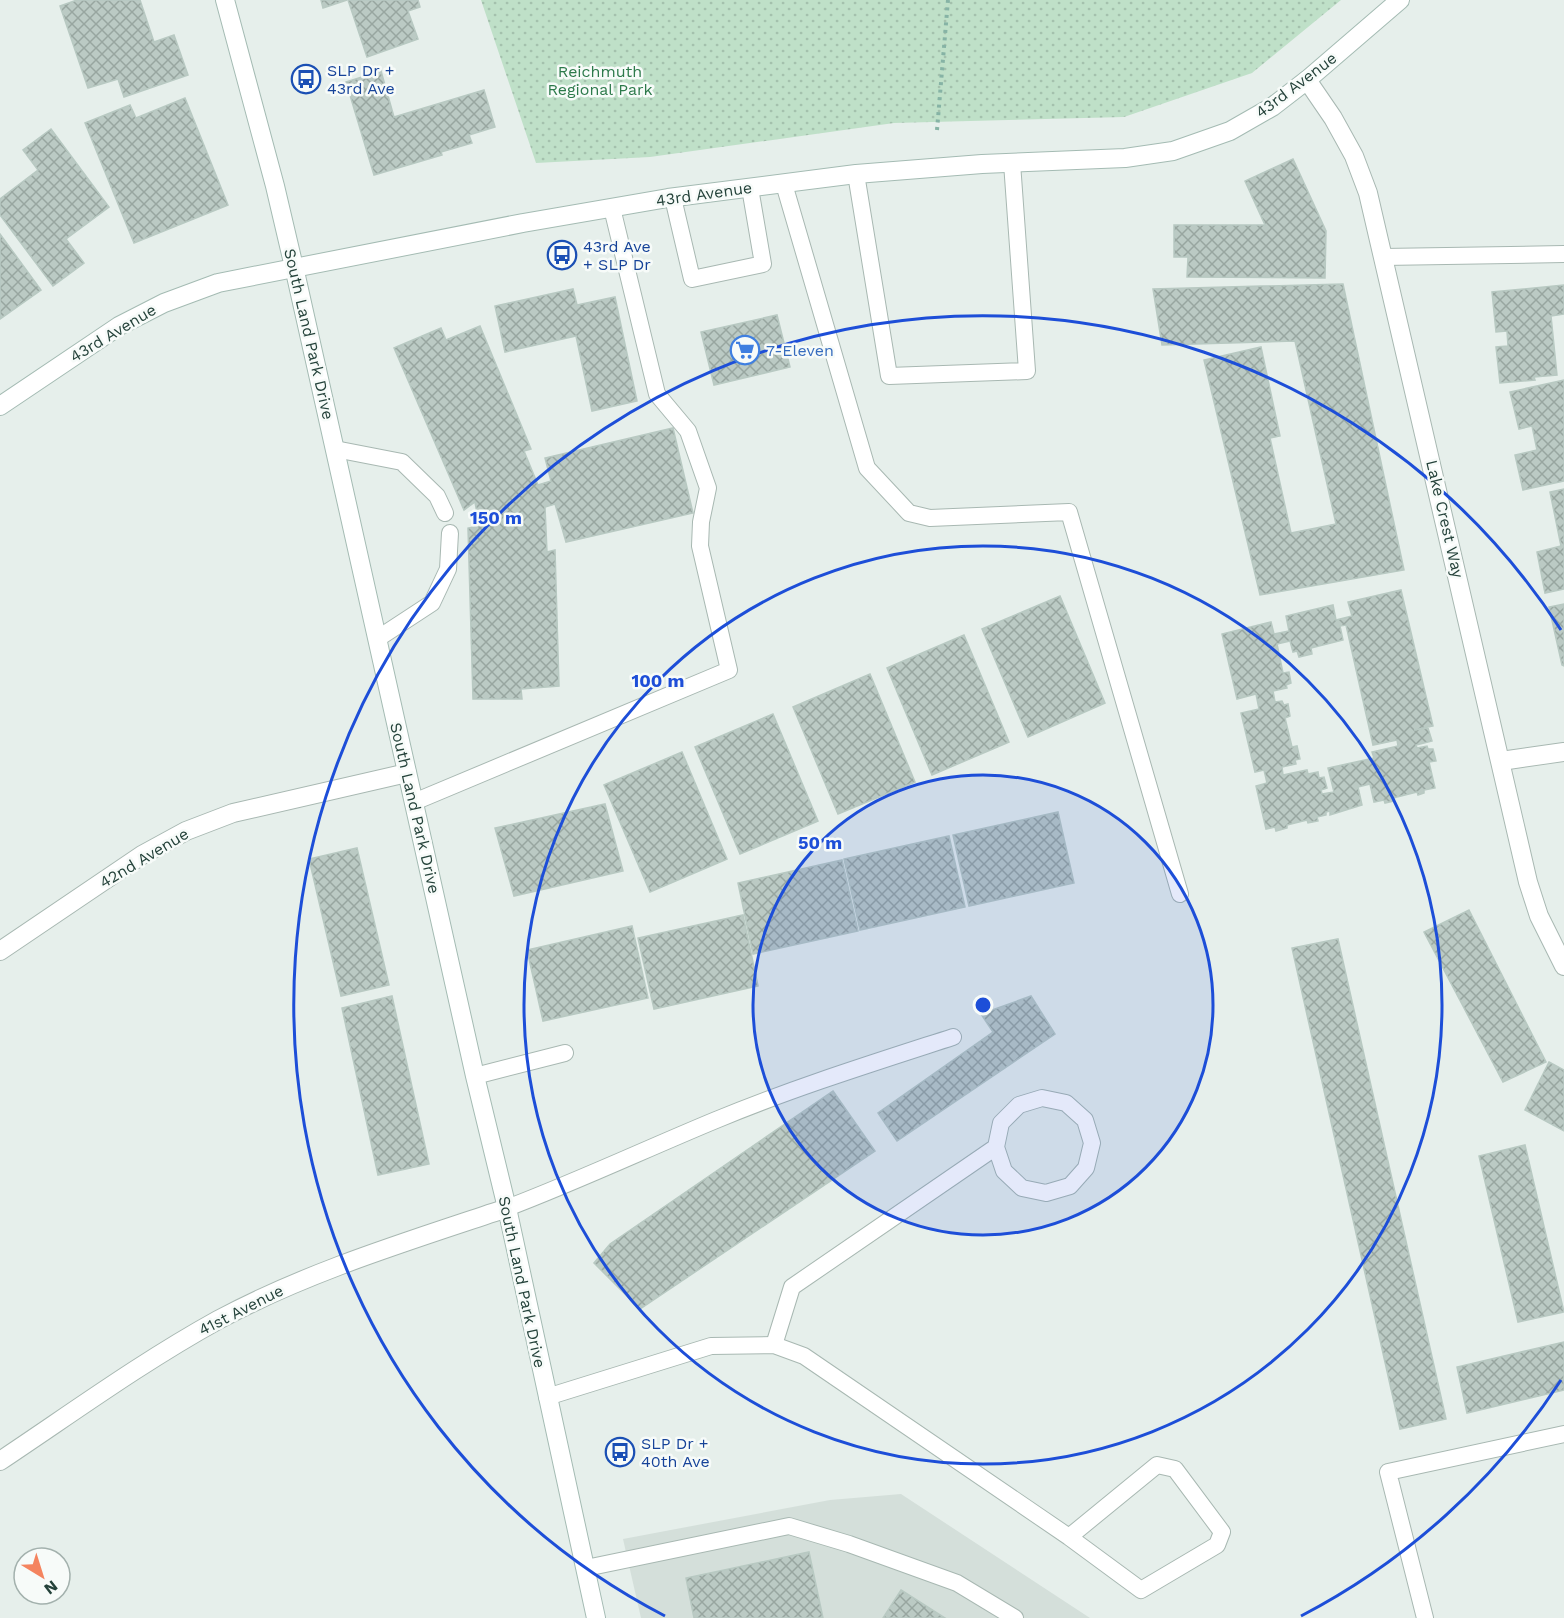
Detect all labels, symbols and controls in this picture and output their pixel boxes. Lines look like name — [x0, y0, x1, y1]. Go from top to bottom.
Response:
street label: 43rd Avenue — [1252, 48, 1340, 122]
place label: SLP Dr + 43rd Ave — [327, 61, 395, 98]
park label: Reichmuth Regional Park — [547, 62, 653, 99]
bus stop icon: SLP Dr + 43rd Ave — [290, 63, 322, 95]
street label: 43rd Avenue — [655, 178, 753, 210]
place label: 43rd Ave + SLP Dr — [583, 237, 651, 274]
bus stop icon: 43rd Ave + SLP Dr — [546, 239, 578, 271]
street label: South Land Park Drive — [280, 247, 338, 421]
street label: 43rd Avenue — [67, 300, 159, 366]
supermarket icon: 7-Eleven — [729, 334, 761, 366]
place label: 7-Eleven — [766, 341, 834, 360]
street label: Lake Crest Way — [1422, 458, 1468, 581]
text: 150 m — [470, 507, 522, 528]
text: 100 m — [631, 670, 685, 691]
street label: South Land Park Drive — [386, 721, 444, 895]
street label: 42nd Avenue — [96, 824, 192, 892]
text: 50 m — [798, 832, 842, 853]
centre of rings — [973, 995, 993, 1015]
street label: South Land Park Drive — [495, 1194, 549, 1370]
street label: 41st Avenue — [196, 1281, 286, 1339]
place label: SLP Dr + 40th Ave — [641, 1434, 710, 1471]
bus stop icon: SLP Dr + 40th Ave — [604, 1436, 636, 1468]
north arrow — [12, 1546, 72, 1606]
text: N — [40, 1576, 61, 1599]

